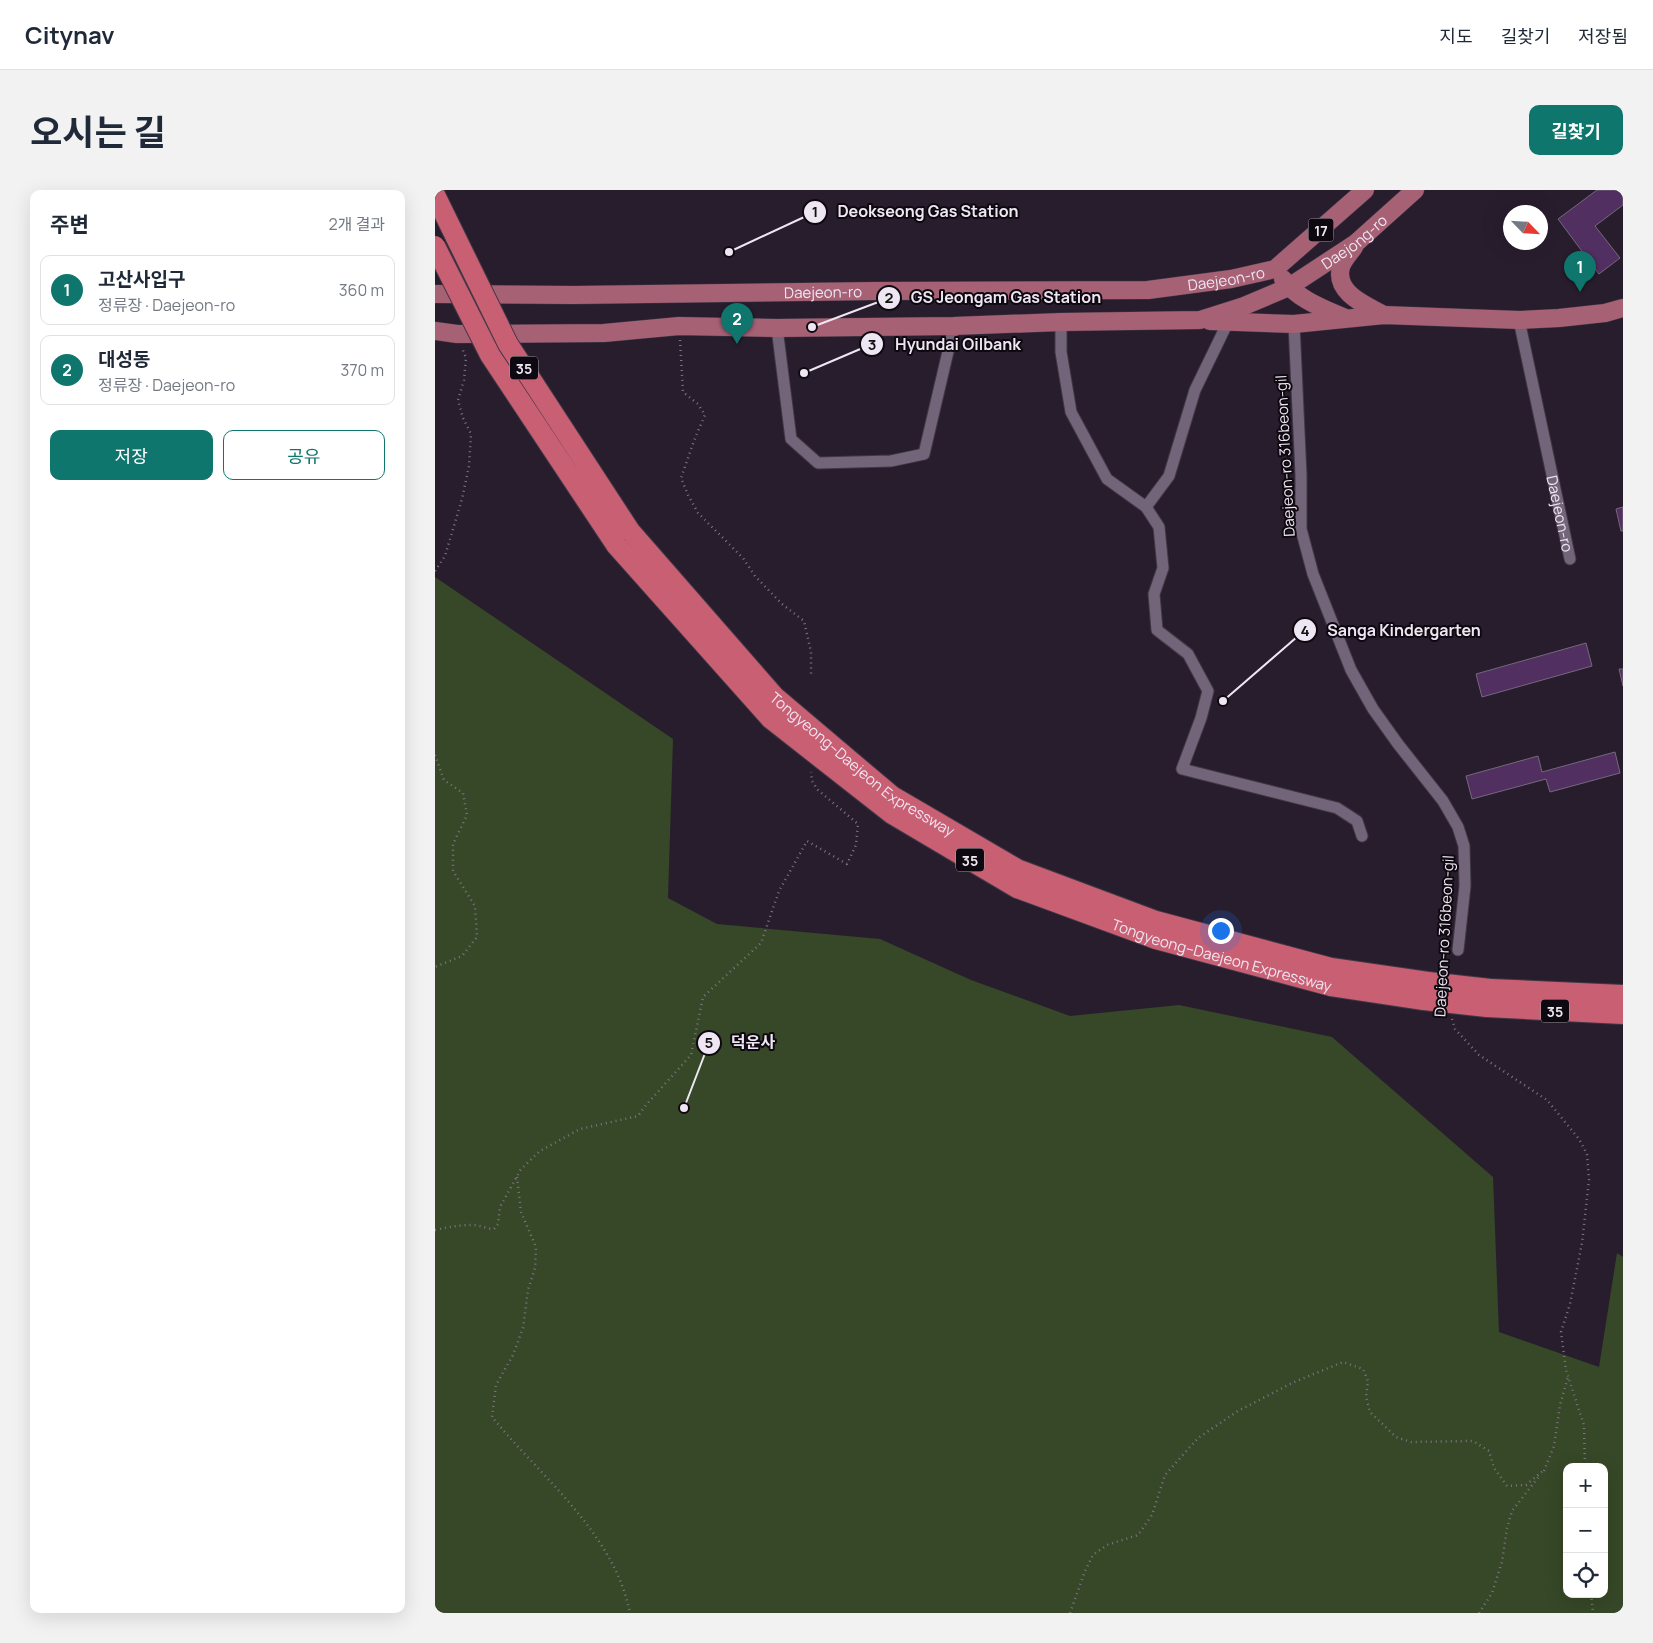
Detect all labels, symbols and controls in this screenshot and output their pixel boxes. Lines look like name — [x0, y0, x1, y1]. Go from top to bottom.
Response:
text: Citynav — [25, 18, 115, 51]
text: 지도 — [1440, 24, 1473, 48]
text: 길찾기 — [1501, 24, 1550, 48]
text: 저장됨 — [1578, 24, 1628, 48]
button: 길찾기 — [1529, 105, 1623, 155]
text: 오시는 길 — [30, 108, 166, 156]
callout: Deokseong Gas Station — [802, 196, 1028, 227]
text: Deokseong Gas Station — [837, 200, 1019, 222]
text: 1 — [812, 201, 818, 222]
north arrow — [1503, 205, 1548, 250]
text: 주변 — [50, 210, 89, 238]
street label: Daejong-ro — [1317, 210, 1392, 274]
text: 2개 결과 — [329, 213, 385, 235]
road number: 17 — [1309, 218, 1333, 242]
pin: 1 — [1564, 251, 1596, 292]
street label: Daejeon-ro — [1186, 261, 1267, 295]
text: 고산사입구 — [98, 266, 185, 292]
text: 1 — [63, 279, 71, 301]
text: 360 m — [339, 279, 384, 301]
street label: Daejeon-ro — [784, 281, 862, 303]
callout: GS Jeongam Gas Station — [876, 282, 1111, 313]
text: GS Jeongam Gas Station — [911, 286, 1101, 308]
text: 2 — [885, 287, 894, 308]
text: 정류장 · Daejeon-ro — [98, 294, 235, 316]
pin: 2 — [721, 303, 753, 344]
callout: Hyundai Oilbank — [860, 329, 1031, 360]
text: Hyundai Oilbank — [895, 333, 1021, 355]
text: 3 — [868, 334, 876, 355]
text: 대성동 — [98, 346, 150, 372]
road number: 35 — [510, 357, 538, 380]
text: 2 — [62, 359, 72, 381]
text: 370 m — [341, 359, 384, 381]
text: 정류장 · Daejeon-ro — [98, 374, 235, 396]
street label: Daejeon-ro 316beon-gil — [1270, 375, 1300, 537]
button: 저장 — [50, 430, 213, 480]
button: 공유 — [223, 430, 385, 480]
street label: Daejeon-ro — [1542, 473, 1579, 554]
callout: Sanga Kindergarten — [1292, 615, 1491, 646]
text: Sanga Kindergarten — [1327, 619, 1481, 641]
text: 4 — [1300, 620, 1310, 641]
street label: Tongyeong–Daejeon Expressway — [766, 687, 959, 841]
road number: 35 — [956, 848, 984, 872]
street label: Daejeon-ro 316beon-gil — [1429, 855, 1459, 1017]
street label: Tongyeong–Daejeon Expressway — [1109, 913, 1334, 996]
your location — [1208, 918, 1234, 944]
road number: 35 — [1541, 999, 1569, 1022]
callout: 덕운사 — [696, 1027, 785, 1058]
text: 덕운사 — [731, 1031, 775, 1053]
text: 5 — [705, 1032, 714, 1053]
map controls — [1563, 1463, 1608, 1598]
button: + — [1563, 1463, 1608, 1508]
button: − — [1563, 1508, 1608, 1553]
button: locate — [1563, 1553, 1608, 1598]

